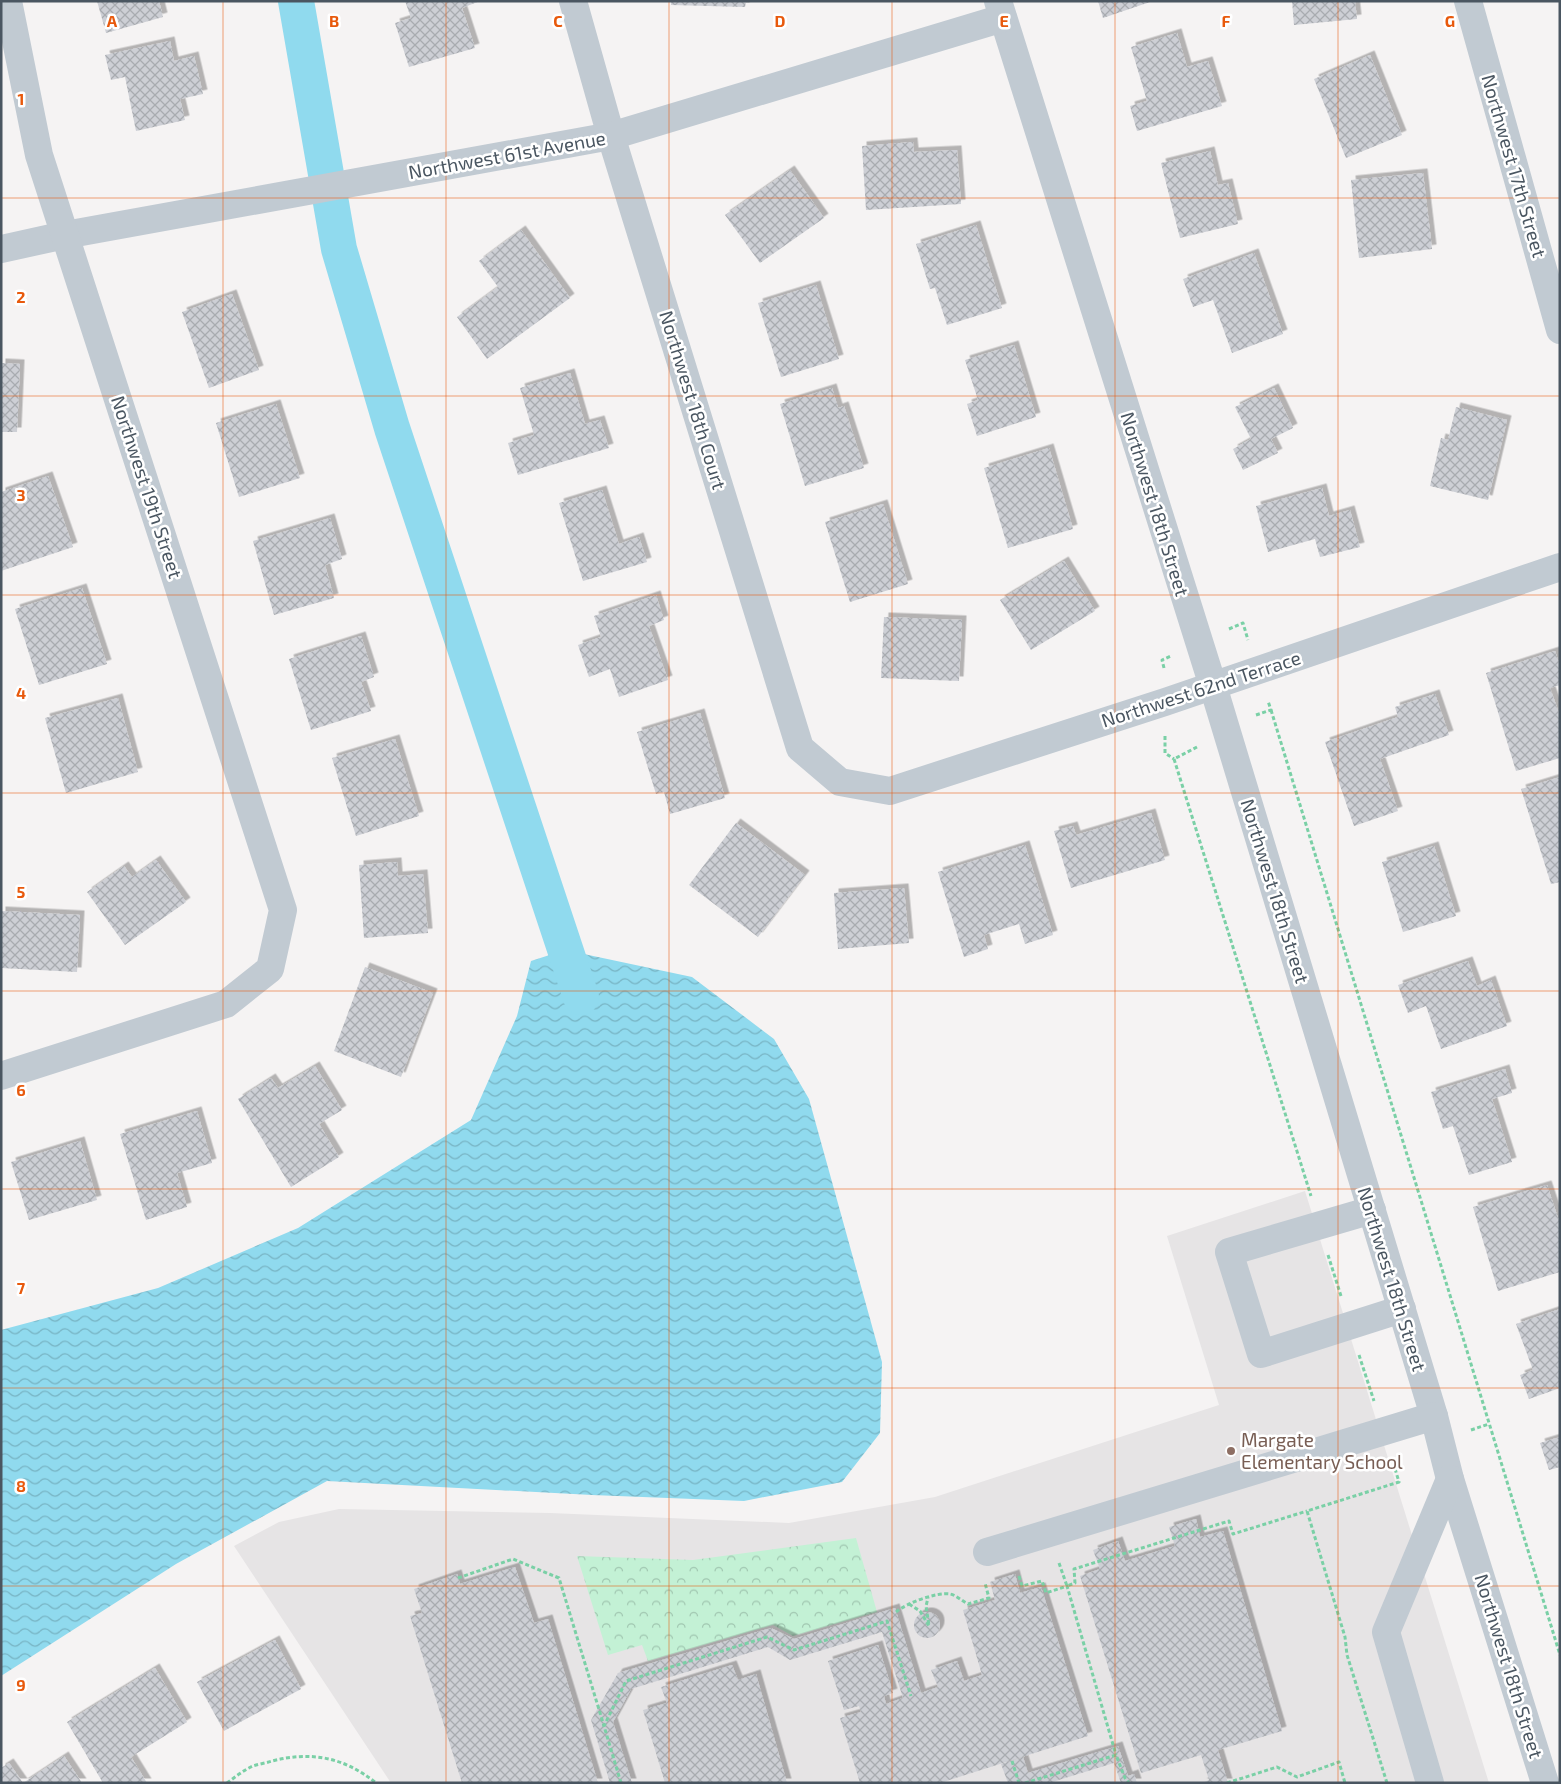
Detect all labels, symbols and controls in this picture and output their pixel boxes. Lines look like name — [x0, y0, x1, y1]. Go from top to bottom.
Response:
text: A — [107, 11, 118, 30]
text: B — [329, 11, 339, 30]
text: C — [553, 11, 563, 30]
text: D — [775, 11, 786, 30]
text: E — [999, 11, 1009, 30]
text: F — [1222, 11, 1231, 30]
text: G — [1445, 11, 1455, 30]
street label: Northwest 17th Street — [1477, 72, 1552, 260]
text: 1 — [18, 89, 24, 108]
street label: Northwest 61st Avenue — [407, 126, 607, 183]
text: 2 — [16, 287, 26, 306]
street label: Northwest 18th Court — [655, 308, 732, 492]
street label: Northwest 19th Street — [107, 393, 188, 581]
street label: Northwest 18th Street — [1116, 409, 1194, 599]
text: 3 — [16, 485, 26, 504]
street label: Northwest 62nd Terrace — [1098, 645, 1304, 732]
text: 4 — [16, 683, 26, 702]
street label: Northwest 18th Street — [1236, 796, 1314, 986]
text: 5 — [17, 882, 26, 901]
text: 6 — [16, 1080, 26, 1099]
street label: Northwest 18th Street — [1353, 1184, 1431, 1374]
text: 7 — [17, 1278, 26, 1297]
place label: Margate Elementary School — [1241, 1428, 1403, 1473]
marker: Margate Elementary School — [1225, 1445, 1237, 1457]
text: 8 — [16, 1476, 26, 1495]
street label: Northwest 18th Street — [1470, 1571, 1548, 1761]
text: 9 — [16, 1675, 26, 1694]

